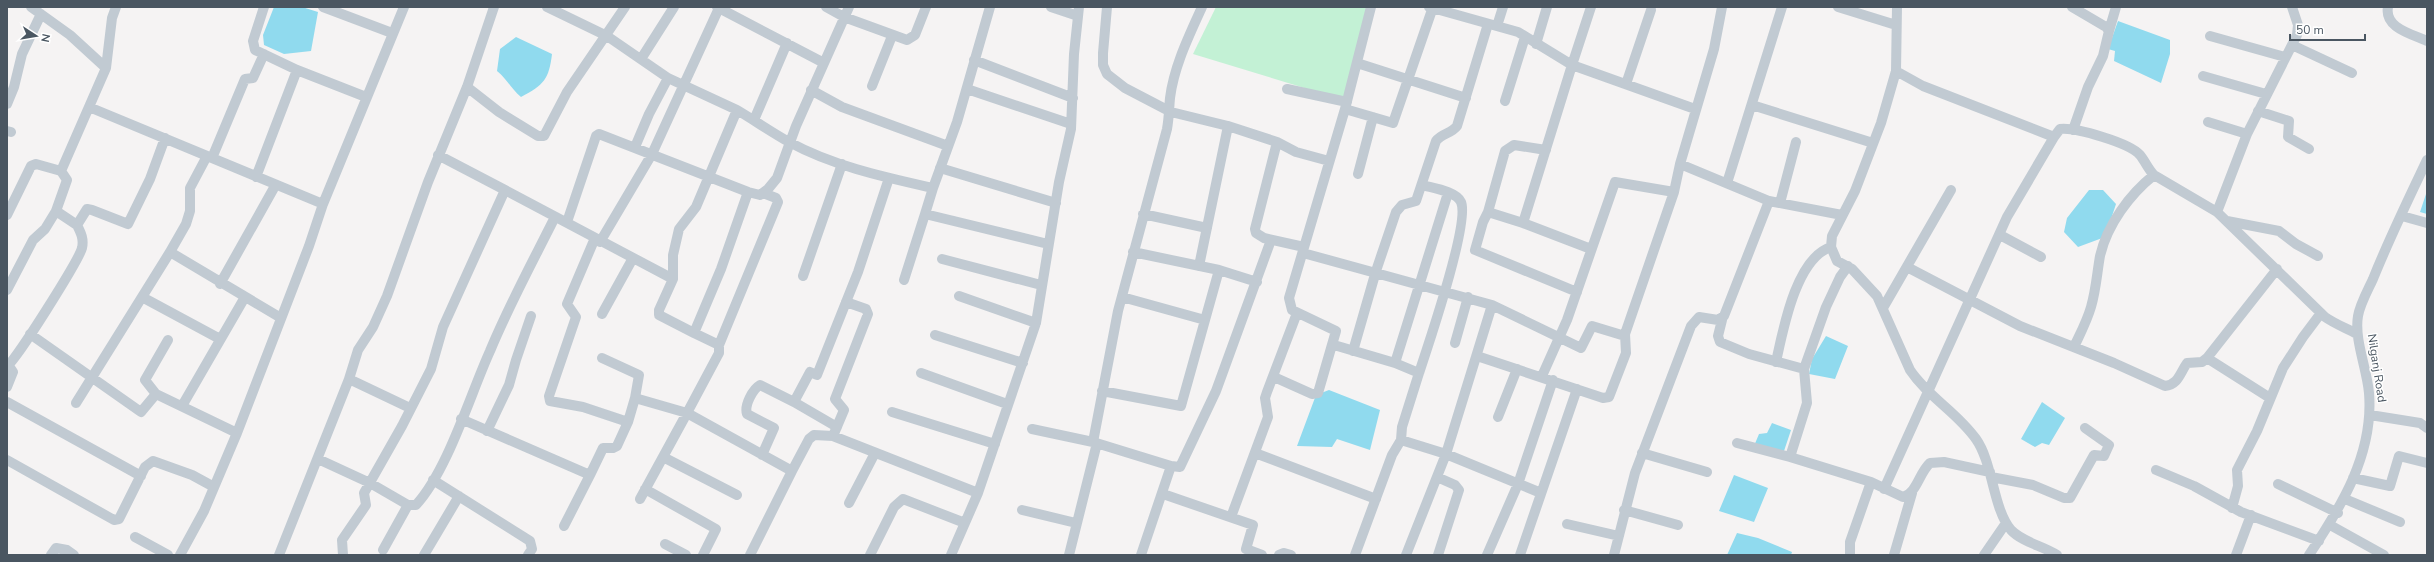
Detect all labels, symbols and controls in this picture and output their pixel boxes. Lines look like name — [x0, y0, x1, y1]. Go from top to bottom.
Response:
north arrow — [16, 16, 56, 56]
scale bar — [2290, 16, 2365, 42]
text: 50 m — [2296, 22, 2324, 38]
text: N — [37, 32, 53, 44]
street label: Nilganj Road — [2364, 333, 2390, 403]

